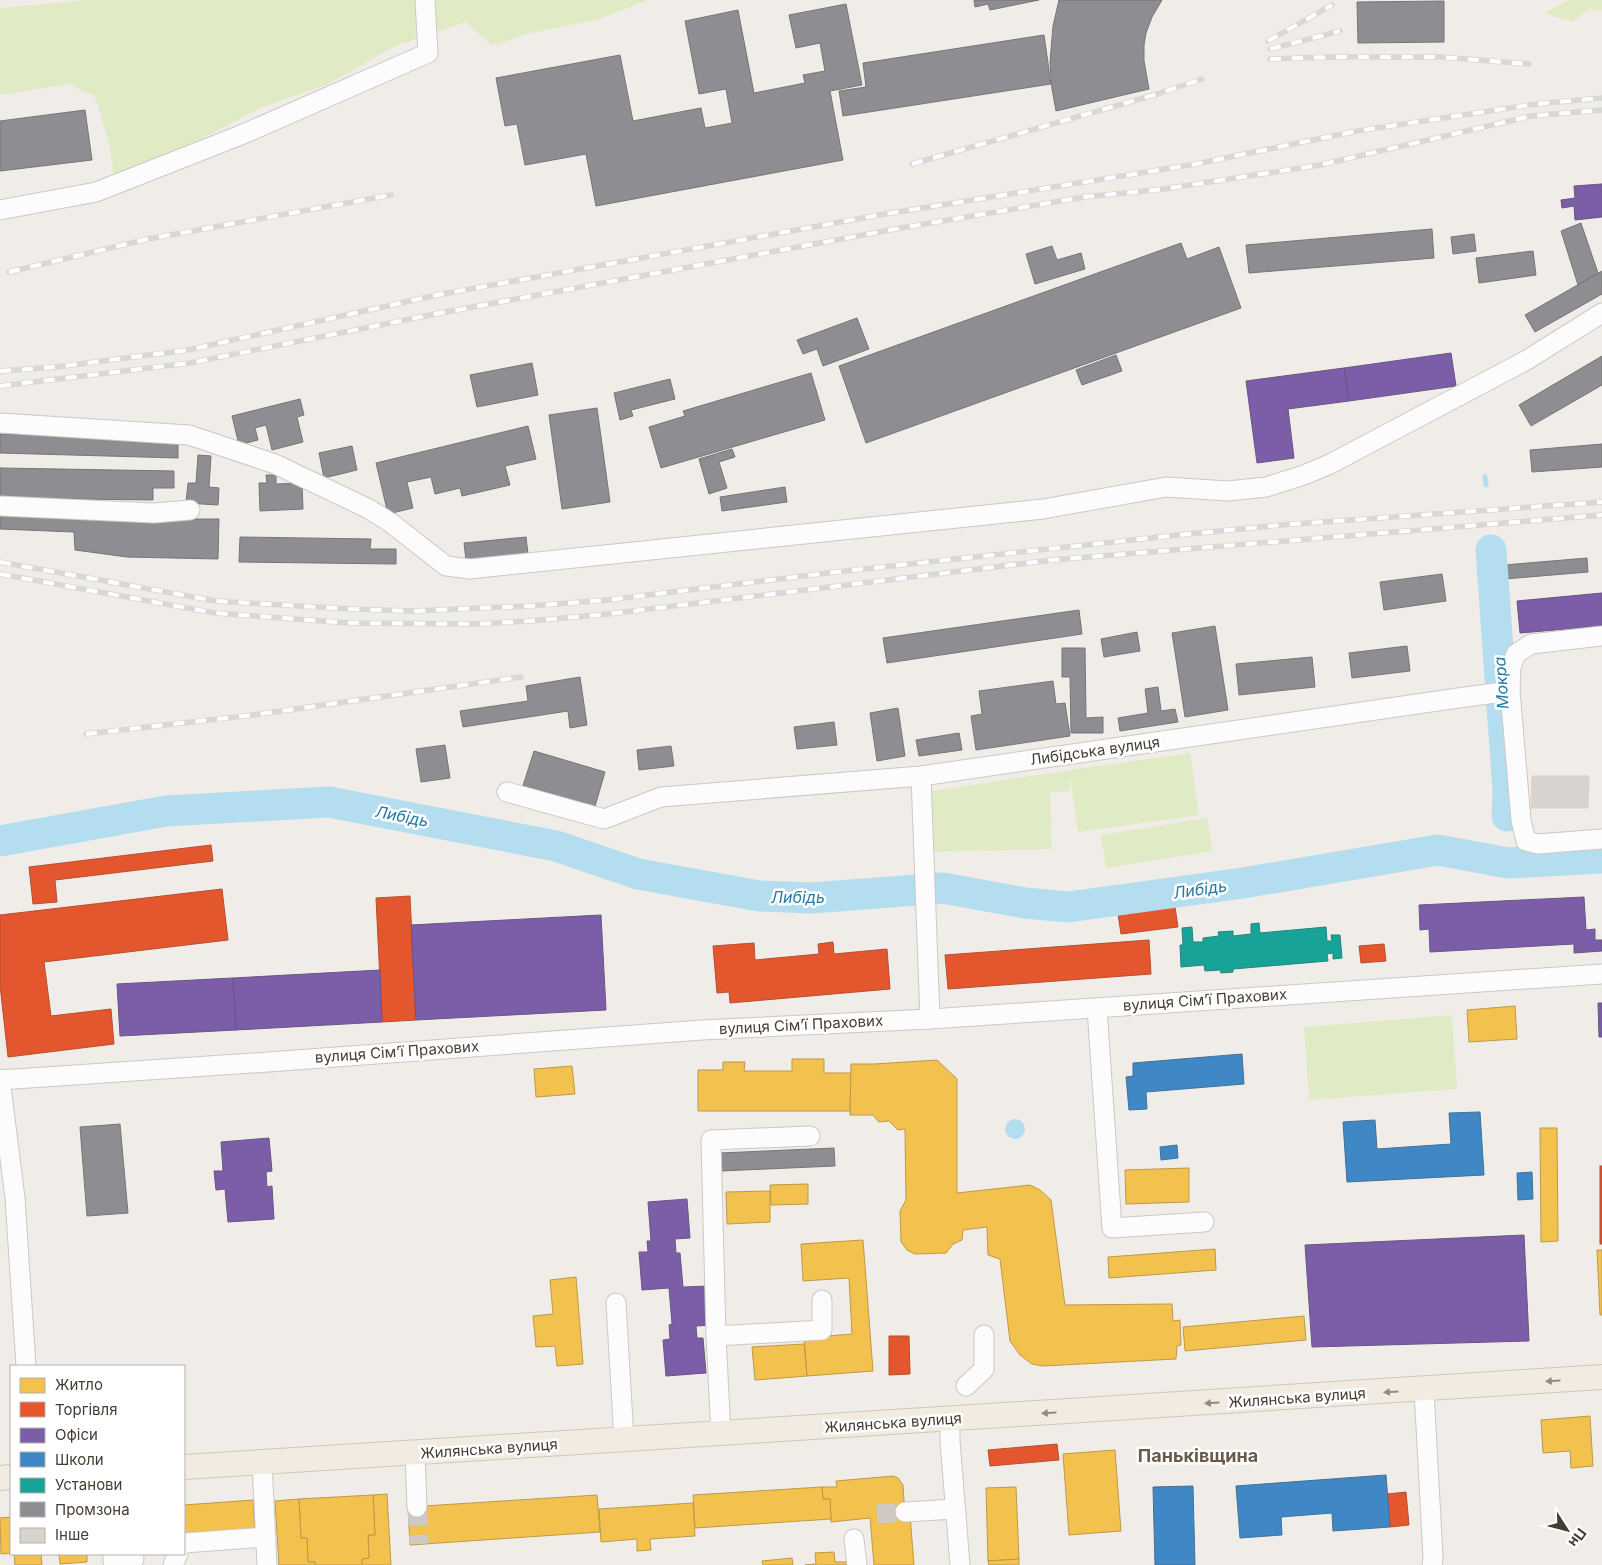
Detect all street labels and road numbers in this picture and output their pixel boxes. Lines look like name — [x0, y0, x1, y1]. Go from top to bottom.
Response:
street label: Либідська вулиця — [1029, 732, 1161, 769]
street label: вулиця Сімʼї Прахових — [1122, 984, 1288, 1015]
street label: вулиця Сімʼї Прахових — [718, 1011, 884, 1038]
street label: вулиця Сімʼї Прахових — [314, 1036, 480, 1067]
street label: Жилянська вулиця — [1228, 1383, 1366, 1412]
street label: Жилянська вулиця — [824, 1408, 962, 1437]
street label: Жилянська вулиця — [420, 1434, 558, 1463]

